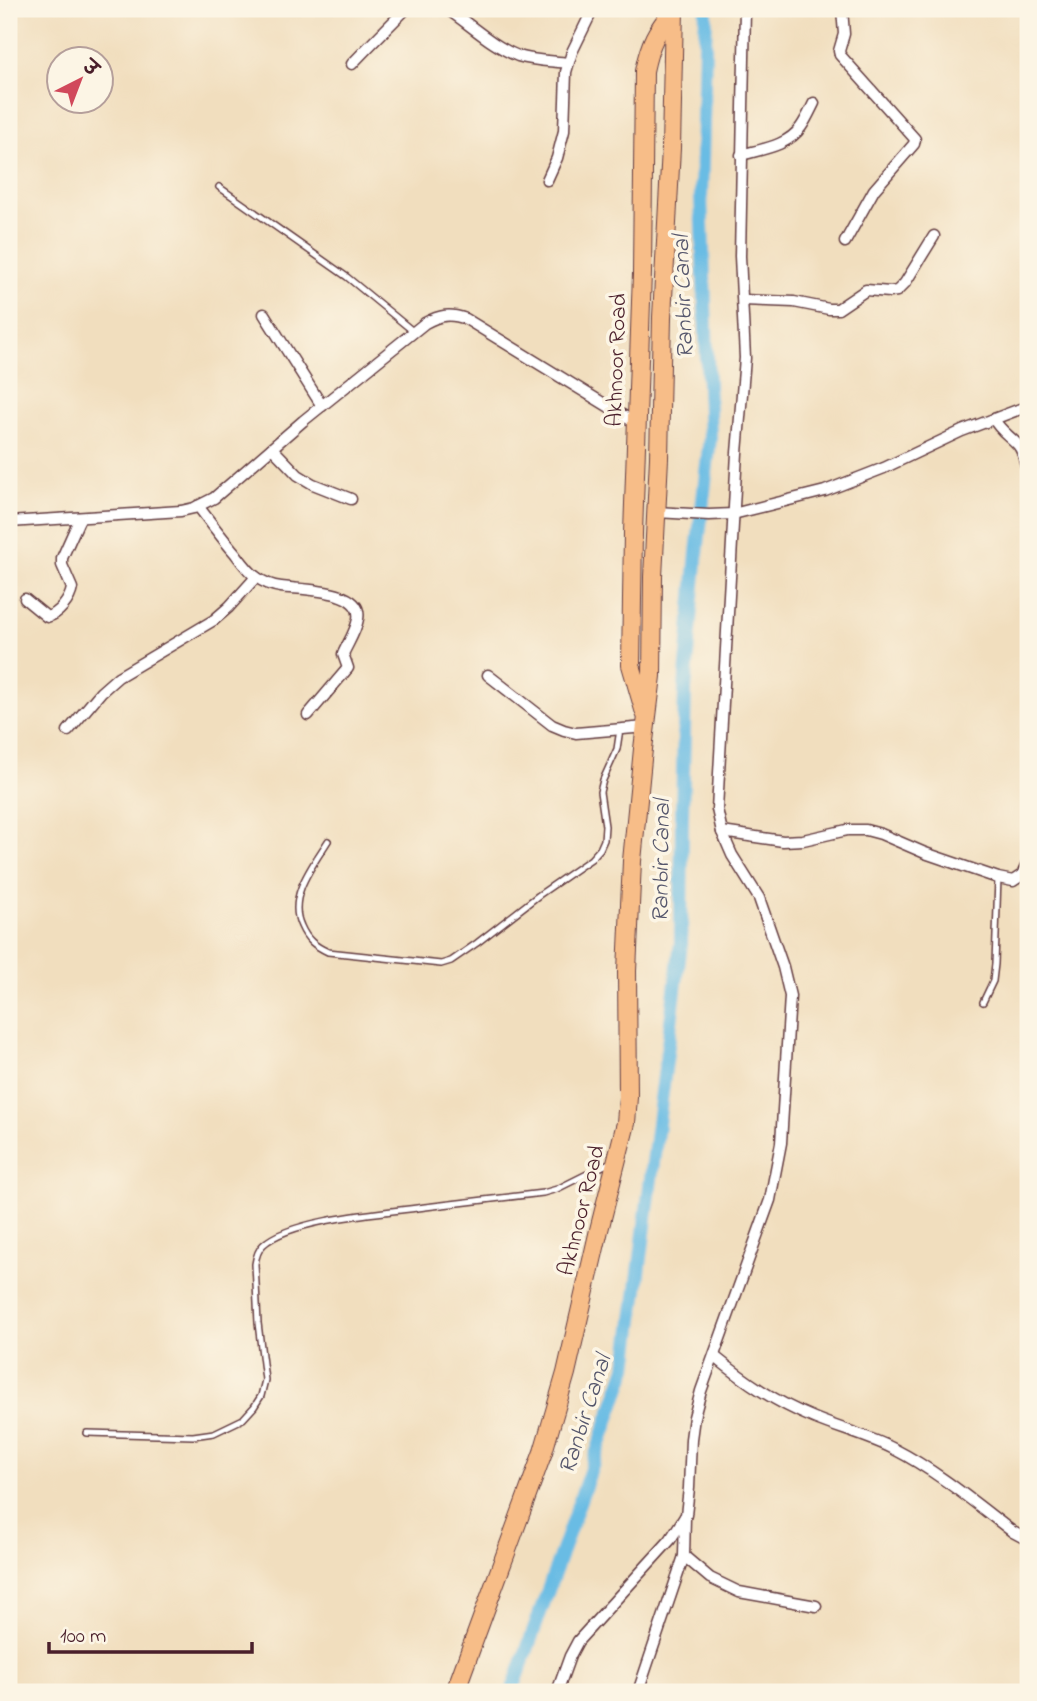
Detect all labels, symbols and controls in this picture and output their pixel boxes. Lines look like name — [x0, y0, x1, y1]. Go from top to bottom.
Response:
north arrow — [46, 46, 116, 116]
text: उ — [74, 54, 105, 85]
water label: Ranbir Canal — [665, 232, 704, 359]
street label: Akhnoor Road — [599, 293, 636, 427]
water label: Ranbir Canal — [644, 796, 681, 923]
street label: Akhnoor Road — [550, 1142, 615, 1279]
water label: Ranbir Canal — [551, 1348, 623, 1479]
scale bar — [49, 1610, 252, 1654]
text: 100 m — [60, 1622, 106, 1652]

